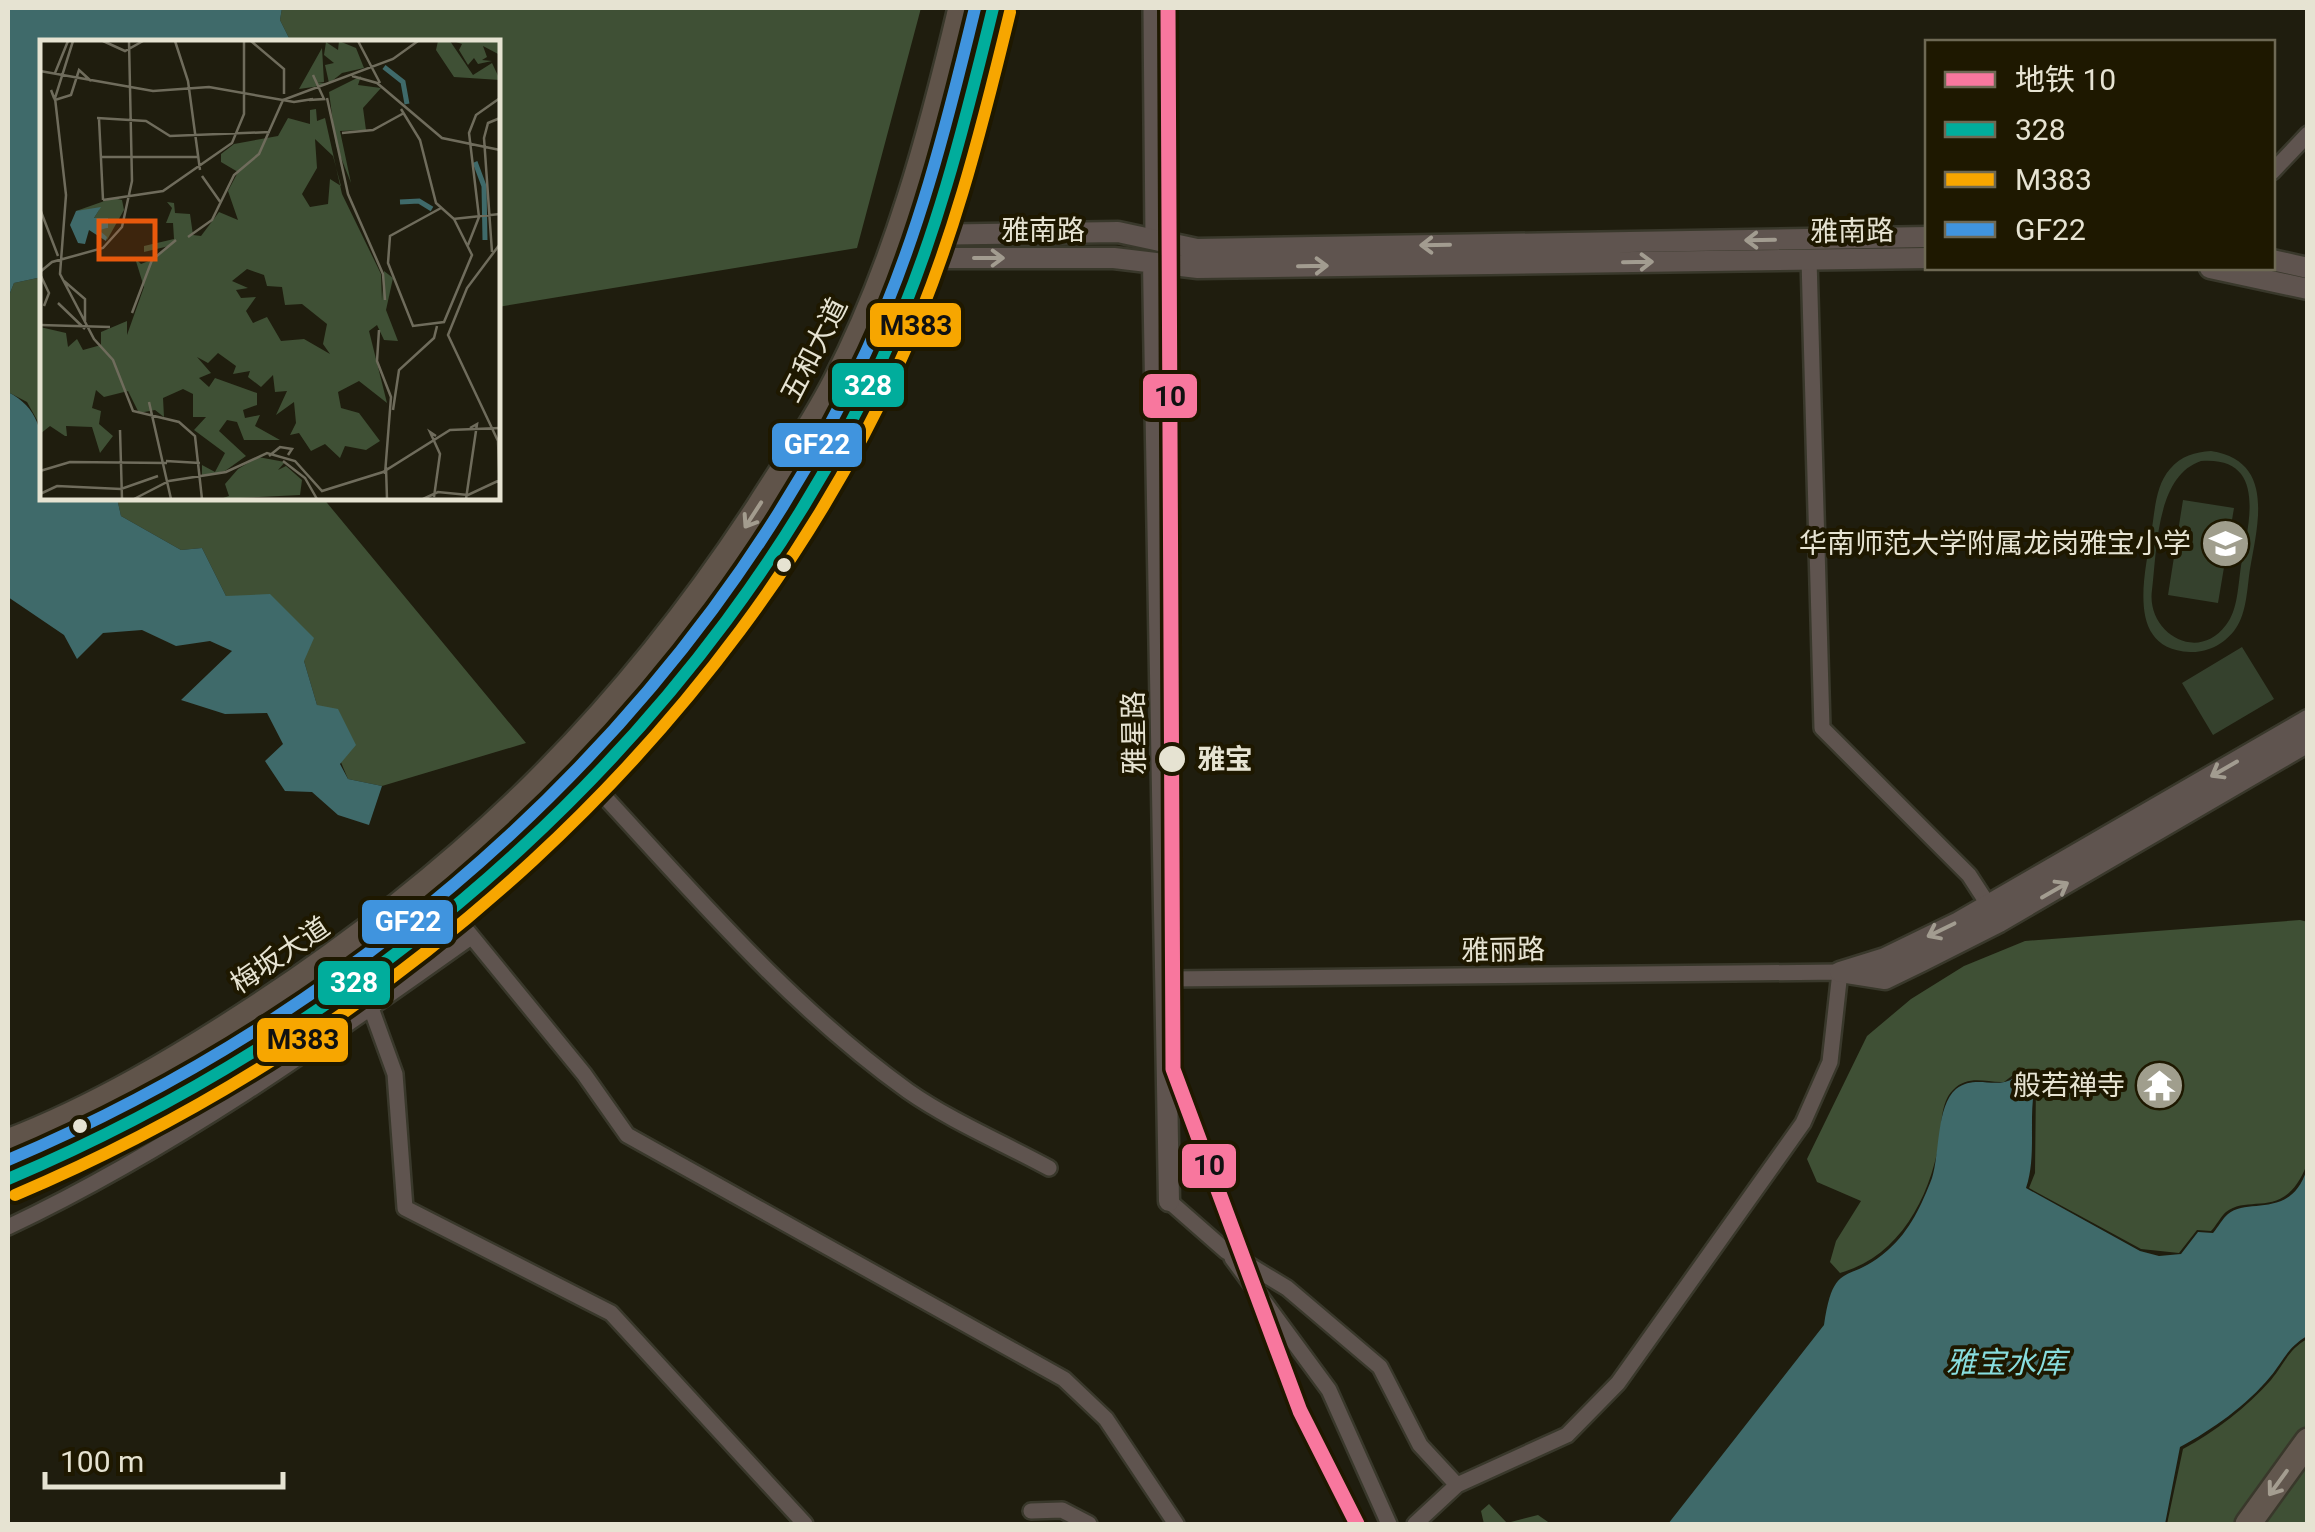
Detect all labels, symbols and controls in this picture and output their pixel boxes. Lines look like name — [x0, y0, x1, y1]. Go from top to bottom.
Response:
inset map — [40, 40, 500, 500]
legend — [1925, 40, 2275, 270]
text: 地铁 10 — [2015, 62, 2116, 97]
text: 328 — [2015, 112, 2066, 147]
text: M383 — [2015, 162, 2092, 197]
text: GF22 — [2015, 212, 2086, 247]
street label: 雅南路 — [1001, 214, 1085, 247]
street label: 雅南路 — [1810, 214, 1894, 248]
one-way arrow — [1745, 230, 1777, 249]
one-way arrow — [1420, 236, 1452, 254]
one-way arrow — [972, 248, 1005, 268]
one-way arrow — [1622, 252, 1654, 272]
one-way arrow — [1297, 257, 1329, 276]
street label: 五和大道 — [774, 293, 854, 407]
line badge: M383 — [868, 301, 963, 349]
text: M383 — [880, 309, 952, 342]
line badge: 328 — [830, 361, 906, 409]
text: 328 — [844, 369, 892, 402]
line badge: 10 — [1141, 372, 1199, 420]
text: 10 — [1154, 380, 1186, 413]
line badge: GF22 — [770, 421, 864, 469]
text: GF22 — [784, 428, 850, 461]
one-way arrow — [743, 500, 764, 529]
school or university icon: 华南师范大学附属龙岗雅宝小学 — [2200, 517, 2252, 569]
place label: 华南师范大学附属龙岗雅宝小学 — [1799, 527, 2191, 560]
unlabelled marker — [774, 555, 794, 575]
street label: 雅星路 — [1117, 691, 1151, 775]
marker: 雅宝 — [1156, 743, 1188, 775]
place label: 雅宝 — [1197, 743, 1253, 776]
one-way arrow — [2210, 760, 2239, 780]
one-way arrow — [2041, 880, 2069, 900]
line badge: GF22 — [360, 898, 455, 946]
text: GF22 — [375, 905, 441, 938]
street label: 梅坂大道 — [224, 910, 336, 1000]
one-way arrow — [1927, 922, 1957, 941]
street label: 雅丽路 — [1461, 933, 1545, 967]
line badge: 328 — [316, 959, 392, 1007]
text: 328 — [330, 966, 378, 999]
line badge: M383 — [255, 1016, 350, 1064]
text: M383 — [267, 1023, 339, 1056]
temple icon: 般若禅寺 — [2134, 1059, 2186, 1111]
place label: 般若禅寺 — [2013, 1069, 2125, 1102]
unlabelled marker — [70, 1116, 90, 1136]
line badge: 10 — [1180, 1142, 1238, 1190]
text: 10 — [1193, 1149, 1225, 1182]
water label: 雅宝水库 — [1946, 1345, 2071, 1380]
scale bar — [45, 1427, 282, 1489]
text: 100 m — [60, 1444, 144, 1479]
one-way arrow — [2268, 1469, 2289, 1496]

